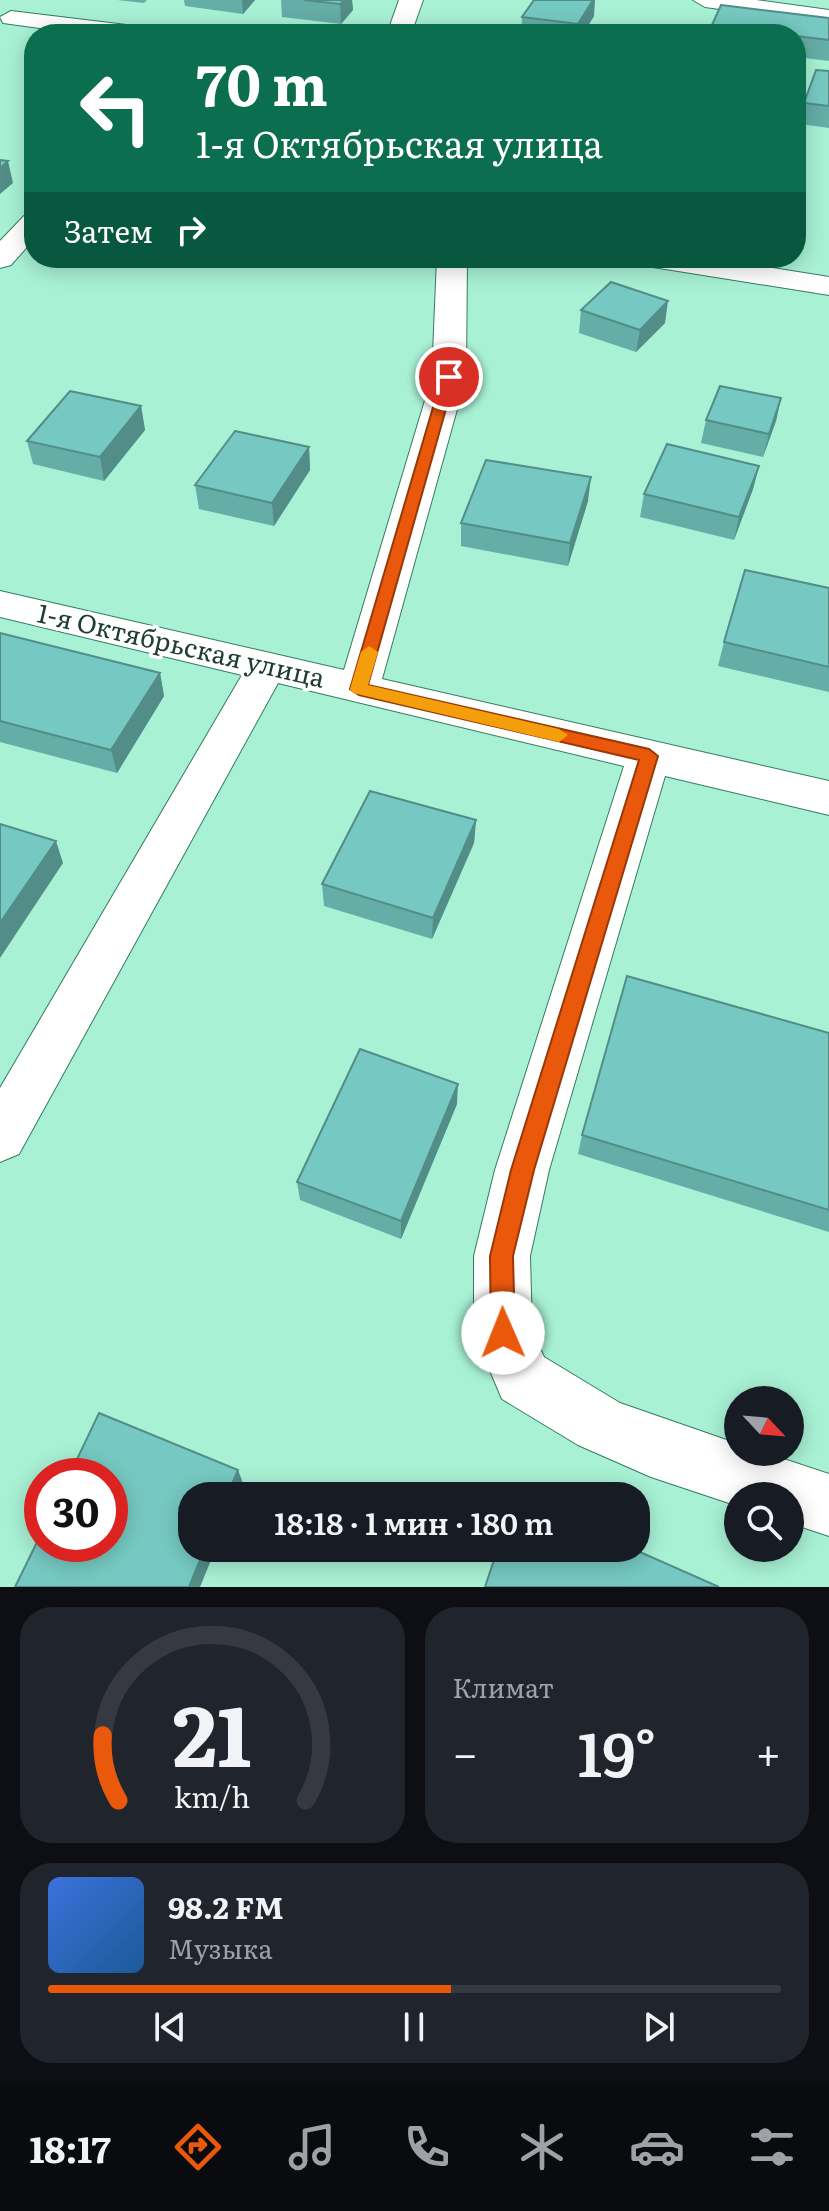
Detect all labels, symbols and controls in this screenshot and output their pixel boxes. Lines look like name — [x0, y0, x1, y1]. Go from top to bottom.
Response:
text: 70 m — [196, 40, 328, 123]
icon: left — [64, 56, 168, 160]
text: 1-я Октябрьская улица — [196, 116, 603, 169]
text: Затем — [64, 208, 153, 252]
icon: right — [169, 208, 213, 252]
pin — [415, 343, 483, 411]
icon: arrive — [427, 355, 471, 399]
street label: 1-я Октябрьская улица — [34, 591, 329, 696]
position arrow — [461, 1291, 545, 1375]
north arrow — [724, 1386, 804, 1466]
map controls — [724, 1386, 804, 1562]
speed limit sign: 30 — [24, 1458, 128, 1562]
button: search — [724, 1482, 804, 1562]
text: 18:18 · 1 мин · 180 m — [274, 1500, 554, 1544]
text: Климат — [453, 1667, 554, 1706]
text: 21 — [173, 1669, 252, 1793]
text: 19° — [578, 1706, 656, 1795]
text: − — [453, 1718, 478, 1784]
text: + — [755, 1718, 781, 1784]
text: km/h — [174, 1774, 250, 1817]
text: 98.2 FM — [168, 1884, 284, 1928]
text: Музыка — [168, 1928, 272, 1967]
icon: previous — [148, 2005, 192, 2049]
icon: pause — [392, 2005, 436, 2049]
icon: next — [637, 2005, 681, 2049]
icon: directions — [170, 2119, 226, 2175]
icon: music — [284, 2119, 340, 2175]
icon: phone — [399, 2119, 455, 2175]
icon: climate — [514, 2119, 570, 2175]
icon: car — [629, 2119, 685, 2175]
icon: filters — [744, 2119, 800, 2175]
text: 18:17 — [29, 2121, 111, 2174]

